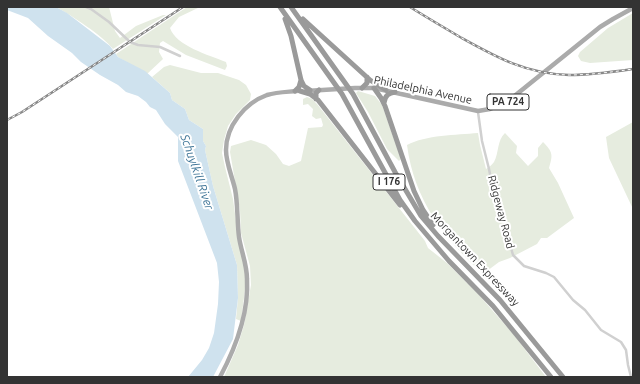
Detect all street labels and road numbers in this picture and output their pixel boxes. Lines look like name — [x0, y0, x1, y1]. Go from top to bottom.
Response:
street label: Philadelphia Avenue — [373, 73, 473, 107]
road number: PA 724 — [487, 94, 529, 110]
road number: I 176 — [373, 174, 405, 190]
street label: Ridgeway Road — [485, 174, 517, 250]
street label: Morgantown Expressway — [428, 209, 522, 309]

